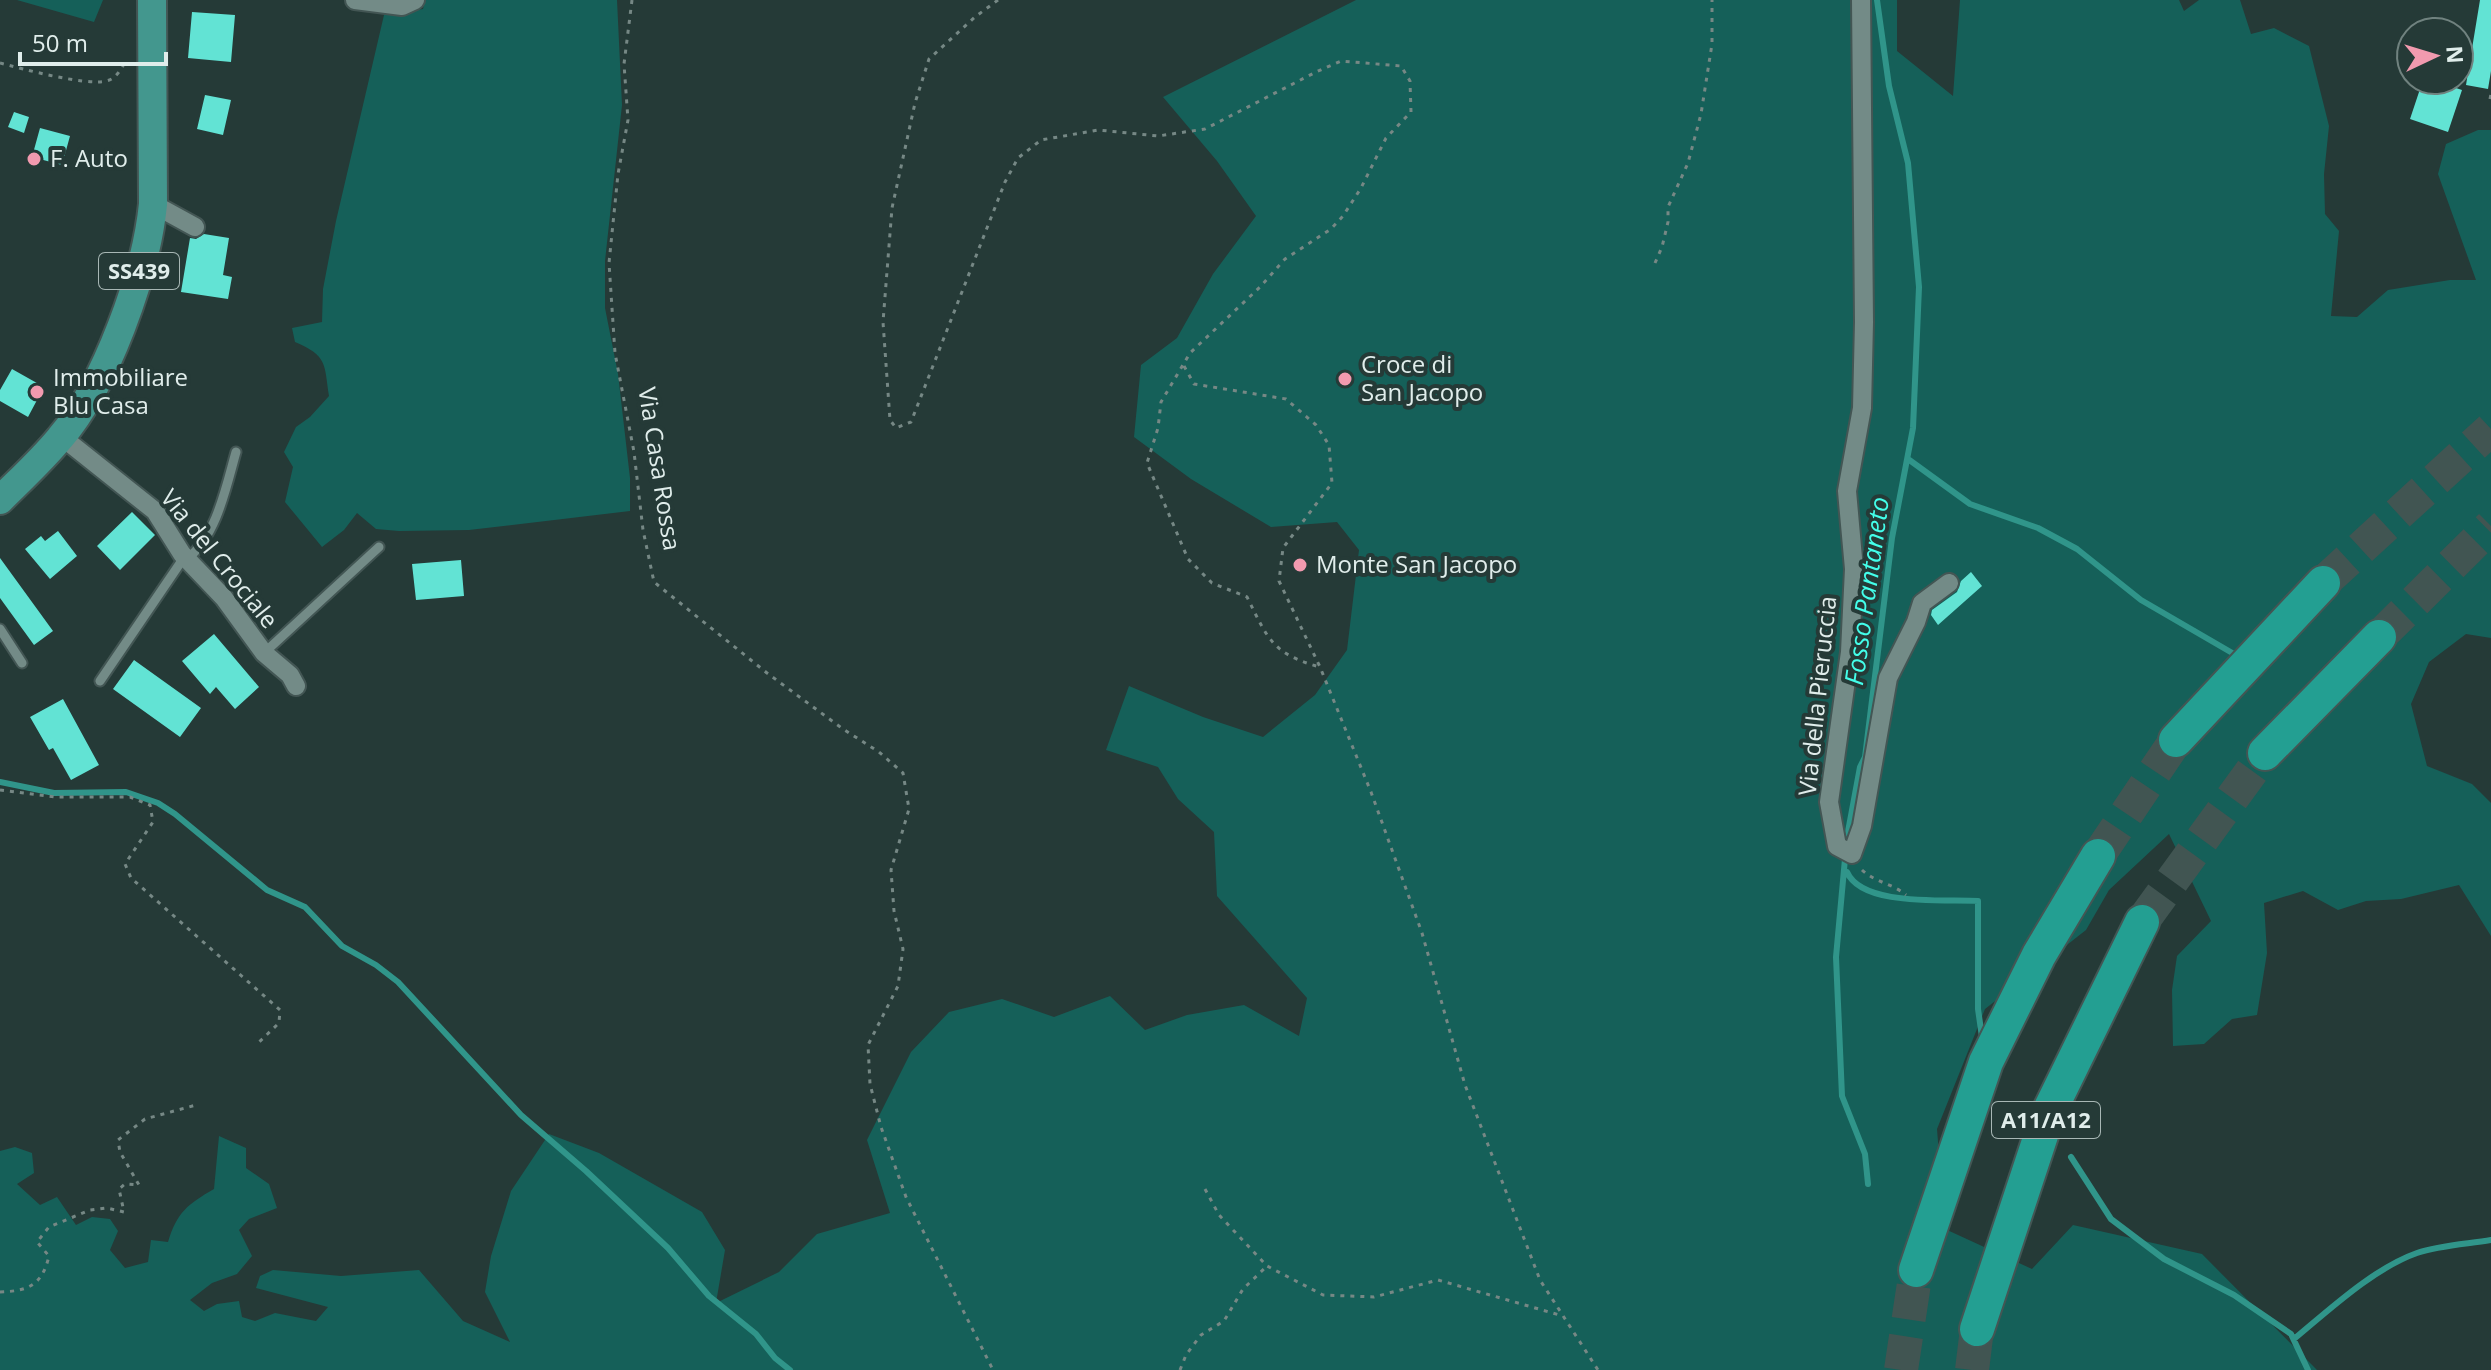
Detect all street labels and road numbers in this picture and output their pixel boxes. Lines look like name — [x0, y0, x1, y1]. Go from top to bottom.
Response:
road number: SS439 — [99, 253, 179, 289]
street label: Via Casa Rossa — [631, 385, 690, 553]
street label: Via del Crociale — [154, 482, 287, 635]
street label: Via della Pieruccia — [1790, 594, 1843, 797]
road number: A11/A12 — [1992, 1102, 2100, 1138]

